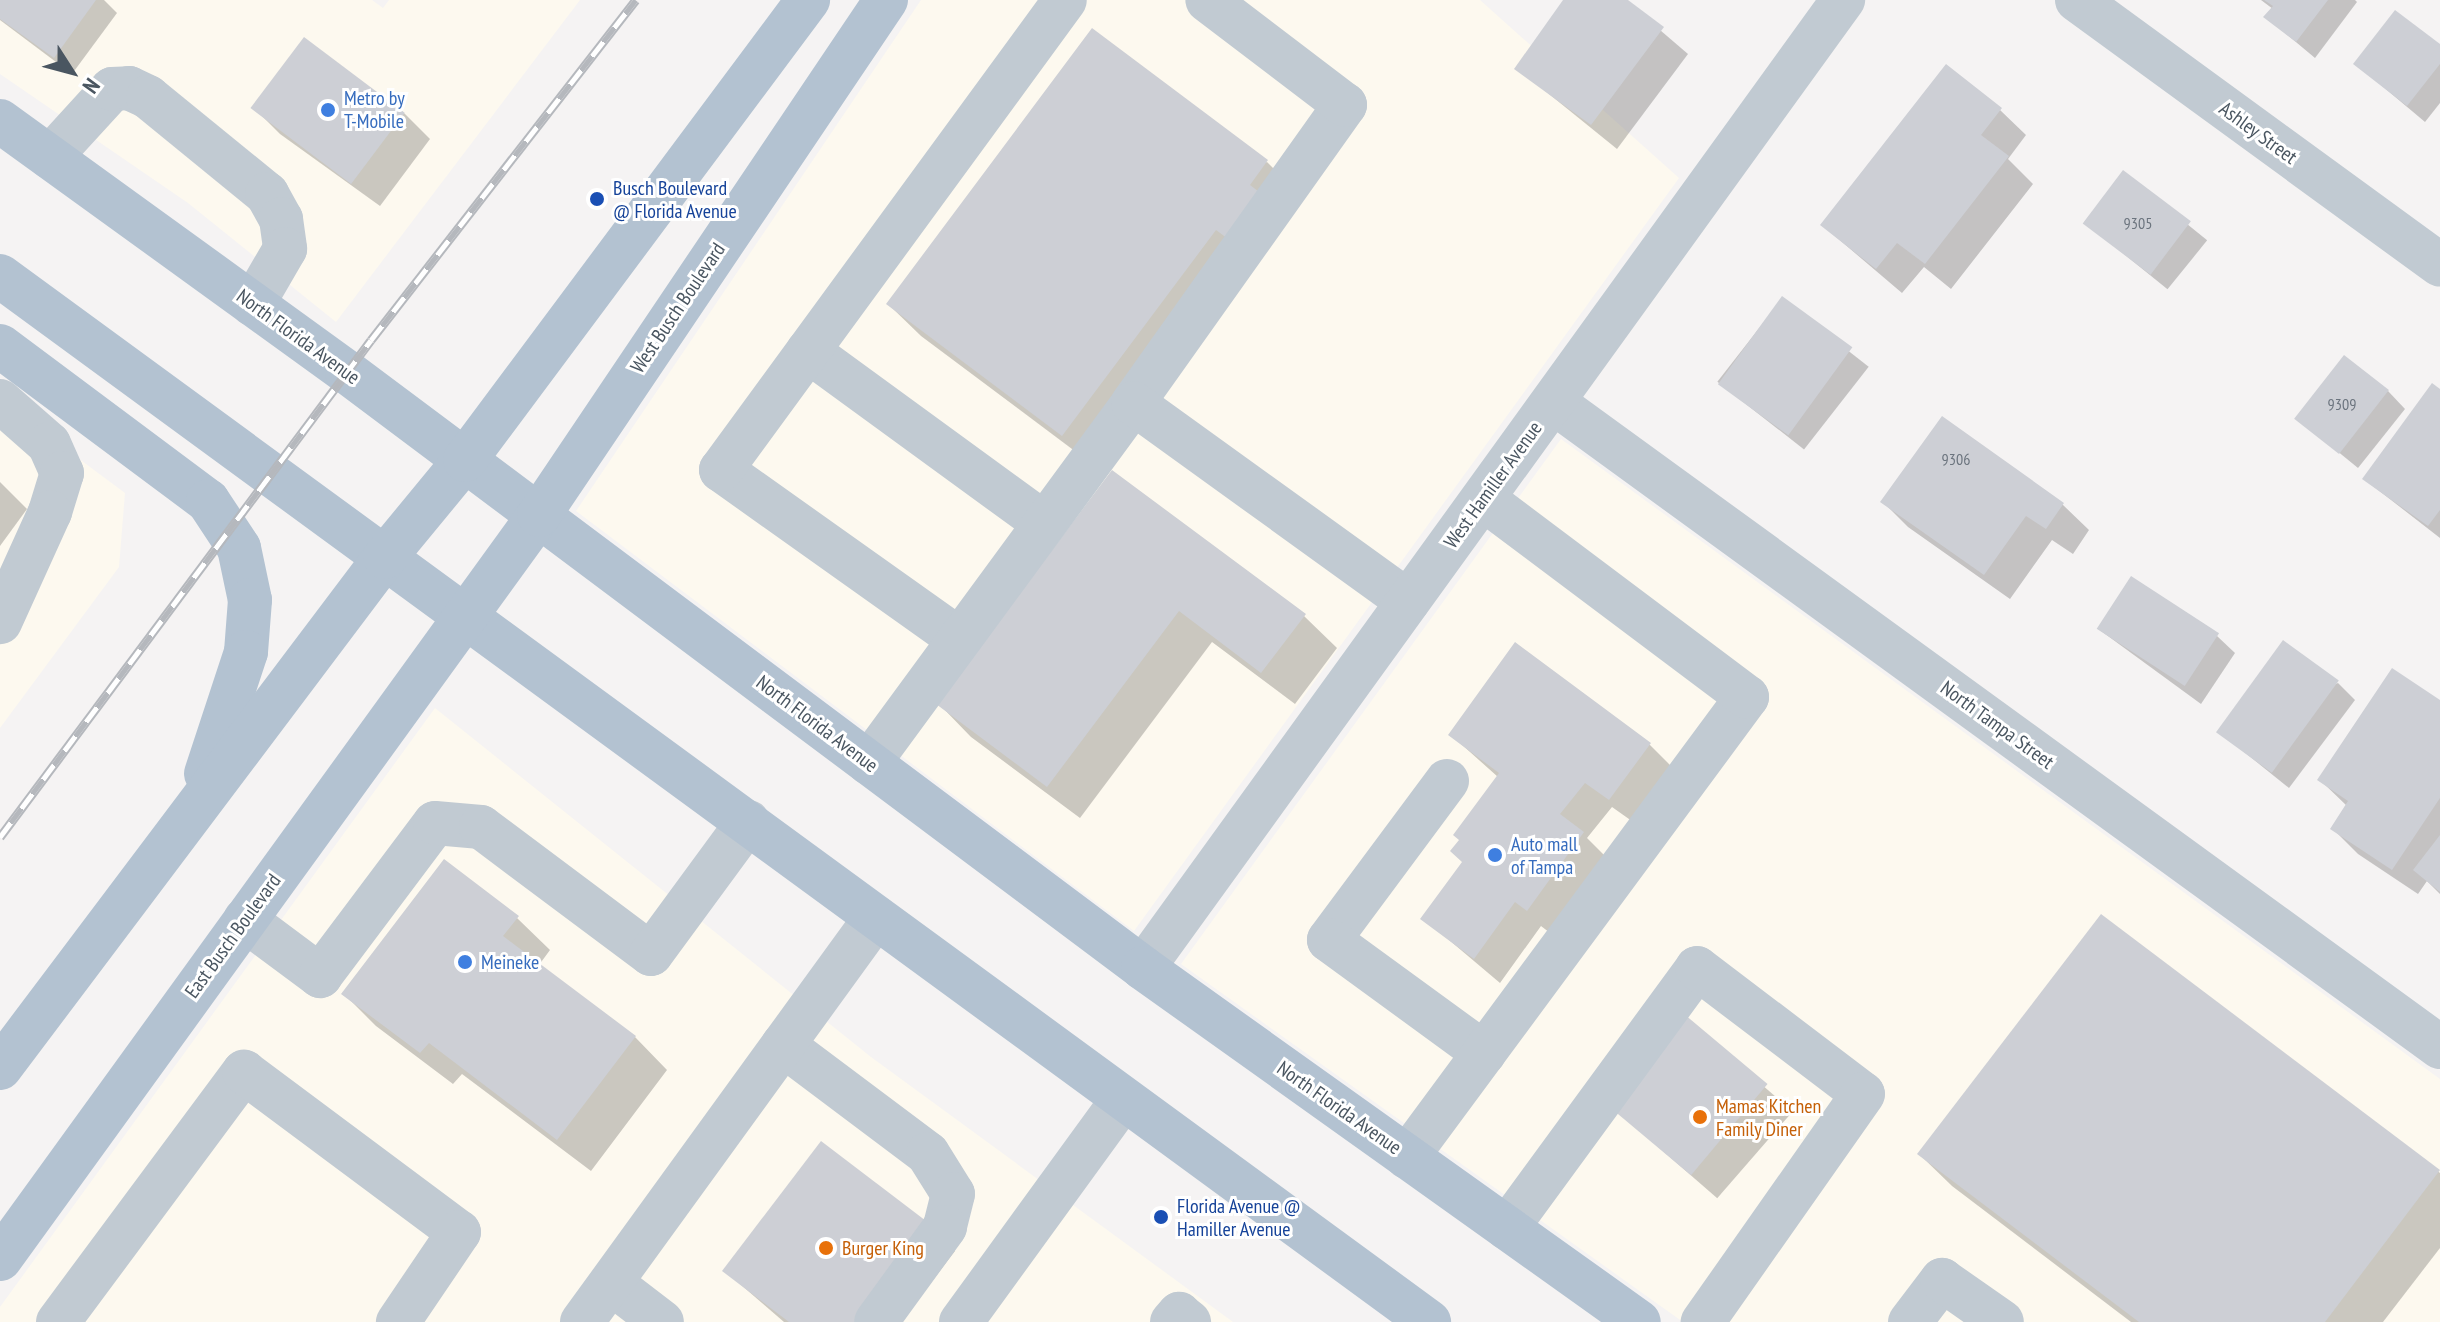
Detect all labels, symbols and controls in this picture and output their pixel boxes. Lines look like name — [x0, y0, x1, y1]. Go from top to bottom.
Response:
north arrow — [32, 32, 112, 112]
text: N — [77, 73, 106, 99]
place label: Metro by T-Mobile — [344, 86, 405, 133]
street label: Ashley Street — [2214, 97, 2302, 169]
marker: Metro by T-Mobile — [319, 101, 337, 119]
place label: Busch Boulevard @ Florida Avenue — [613, 176, 737, 223]
marker: Busch Boulevard @ Florida Avenue — [588, 190, 606, 208]
house number: 9305 — [2124, 213, 2152, 233]
street label: West Busch Boulevard — [626, 238, 730, 378]
street label: North Florida Avenue — [232, 284, 364, 390]
house number: 9309 — [2328, 394, 2356, 414]
street label: West Hamiller Avenue — [1439, 417, 1547, 553]
house number: 9306 — [1942, 449, 1970, 469]
street label: North Florida Avenue — [751, 670, 883, 778]
street label: North Tampa Street — [1936, 676, 2058, 774]
place label: Auto mall of Tampa — [1511, 832, 1578, 879]
marker: Auto mall of Tampa — [1486, 846, 1504, 864]
street label: East Busch Boulevard — [180, 869, 286, 1003]
place label: Meineke — [481, 950, 539, 974]
marker: Meineke — [456, 953, 474, 971]
street label: North Florida Avenue — [1272, 1056, 1406, 1160]
place label: Mamas Kitchen Family Diner — [1716, 1094, 1821, 1141]
marker: Mamas Kitchen Family Diner — [1691, 1108, 1709, 1126]
place label: Florida Avenue @ Hamiller Avenue — [1177, 1194, 1301, 1241]
marker: Florida Avenue @ Hamiller Avenue — [1152, 1208, 1170, 1226]
place label: Burger King — [842, 1236, 924, 1260]
marker: Burger King — [817, 1239, 835, 1257]

